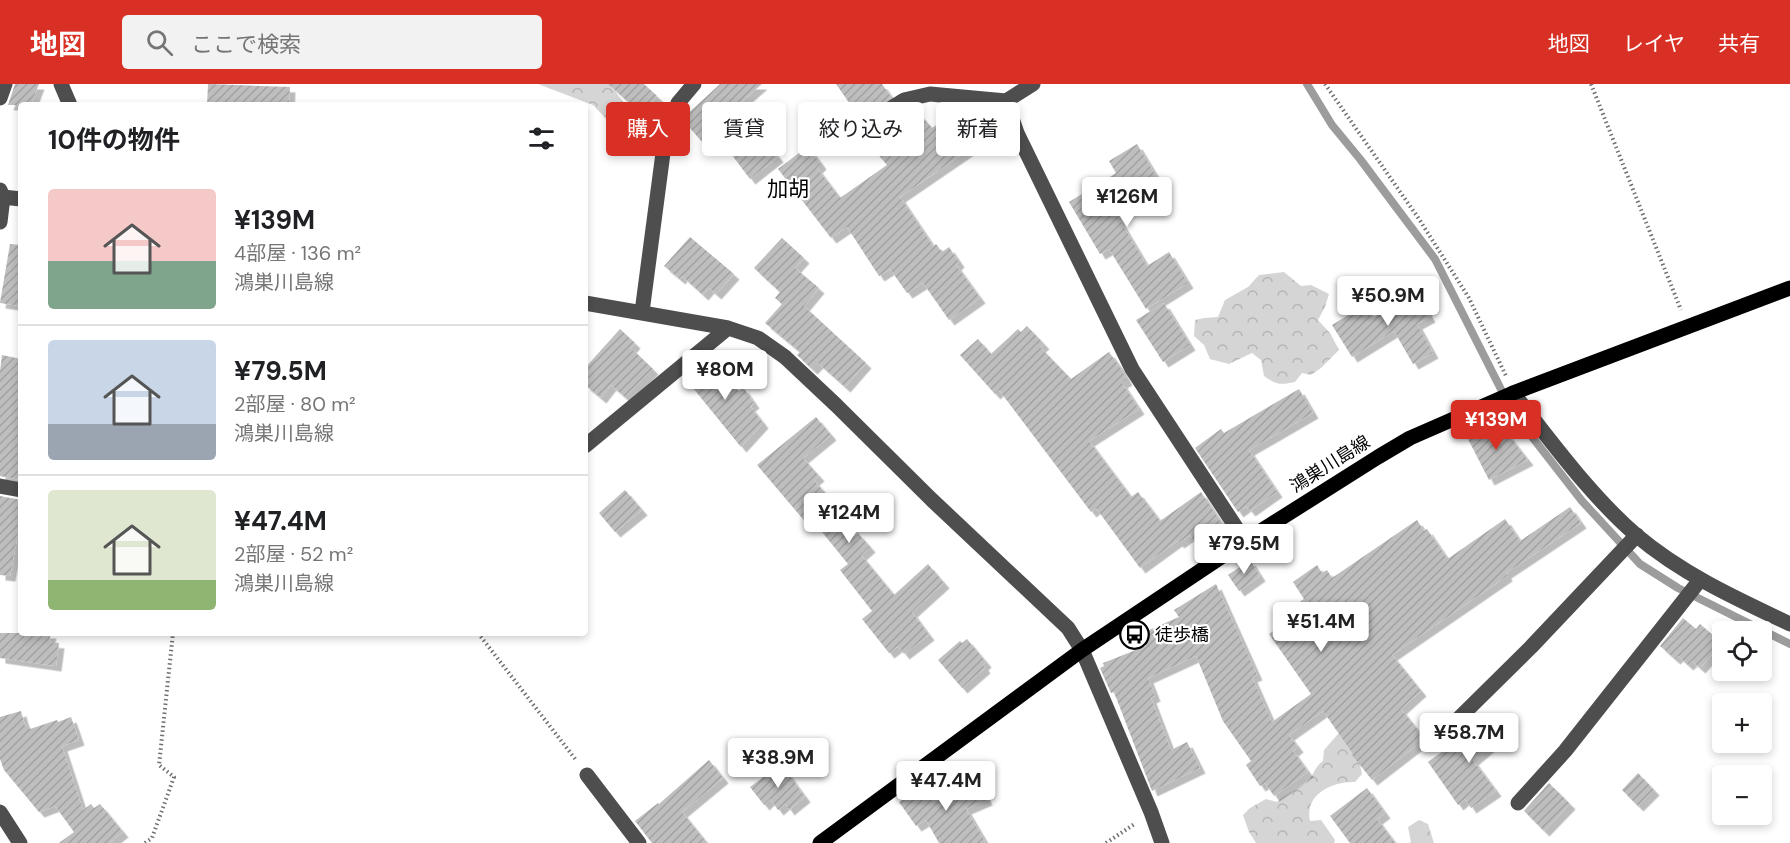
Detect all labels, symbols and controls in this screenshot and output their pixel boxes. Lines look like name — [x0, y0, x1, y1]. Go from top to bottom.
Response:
search box — [122, 15, 542, 69]
text: 地図 — [30, 26, 86, 63]
icon: search — [143, 26, 176, 59]
text: ここで検索 — [191, 30, 301, 59]
text: 地図 — [1548, 30, 1590, 58]
text: レイヤ — [1623, 30, 1685, 58]
text: 共有 — [1718, 30, 1760, 58]
chip: 購入 — [606, 102, 690, 156]
chip: 賃貸 — [702, 102, 786, 156]
chip: 絞り込み — [798, 102, 924, 156]
chip: 新着 — [936, 102, 1020, 156]
icon: filters — [525, 122, 558, 155]
text: 10件の物件 — [48, 123, 180, 157]
district label: 加胡 — [767, 175, 809, 203]
pin: ¥126M — [1085, 177, 1169, 228]
text: ¥126M — [1096, 183, 1158, 209]
text: ¥139M — [234, 203, 315, 237]
icon: home — [96, 213, 168, 285]
text: 4部屋 · 136 m² — [234, 240, 361, 266]
text: 鴻巣川島線 — [234, 269, 334, 295]
pin: ¥50.9M — [1339, 276, 1437, 327]
text: ¥50.9M — [1351, 282, 1425, 308]
pin: ¥80M — [689, 350, 761, 401]
text: ¥79.5M — [234, 354, 327, 388]
text: ¥80M — [696, 356, 754, 382]
icon: home — [96, 364, 168, 436]
text: 2部屋 · 80 m² — [234, 391, 356, 417]
pin: ¥139M — [1454, 400, 1538, 451]
text: ¥139M — [1465, 406, 1527, 432]
text: 鴻巣川島線 — [234, 420, 334, 446]
street label: 鴻巣川島線 — [1285, 430, 1375, 498]
pin: ¥124M — [807, 493, 891, 544]
text: ¥124M — [818, 499, 880, 525]
text: ¥47.4M — [234, 504, 327, 538]
icon: home — [96, 514, 168, 586]
pin: ¥79.5M — [1195, 524, 1293, 575]
text: ¥79.5M — [1208, 530, 1280, 556]
text: 2部屋 · 52 m² — [234, 541, 353, 567]
text: 鴻巣川島線 — [234, 570, 334, 596]
pin: ¥51.4M — [1272, 602, 1370, 653]
text: ¥51.4M — [1287, 608, 1355, 634]
bus stop icon: 徒歩橋 — [1118, 619, 1150, 651]
map controls — [1712, 621, 1772, 825]
button: locate — [1712, 621, 1772, 681]
place label: 徒歩橋 — [1155, 623, 1209, 647]
button: + — [1712, 693, 1772, 753]
pin: ¥58.7M — [1420, 713, 1518, 764]
text: ¥58.7M — [1434, 719, 1505, 745]
pin: ¥38.9M — [729, 738, 827, 789]
text: ¥38.9M — [742, 744, 814, 770]
pin: ¥47.4M — [897, 761, 995, 812]
button: − — [1712, 765, 1772, 825]
text: ¥47.4M — [910, 767, 982, 793]

